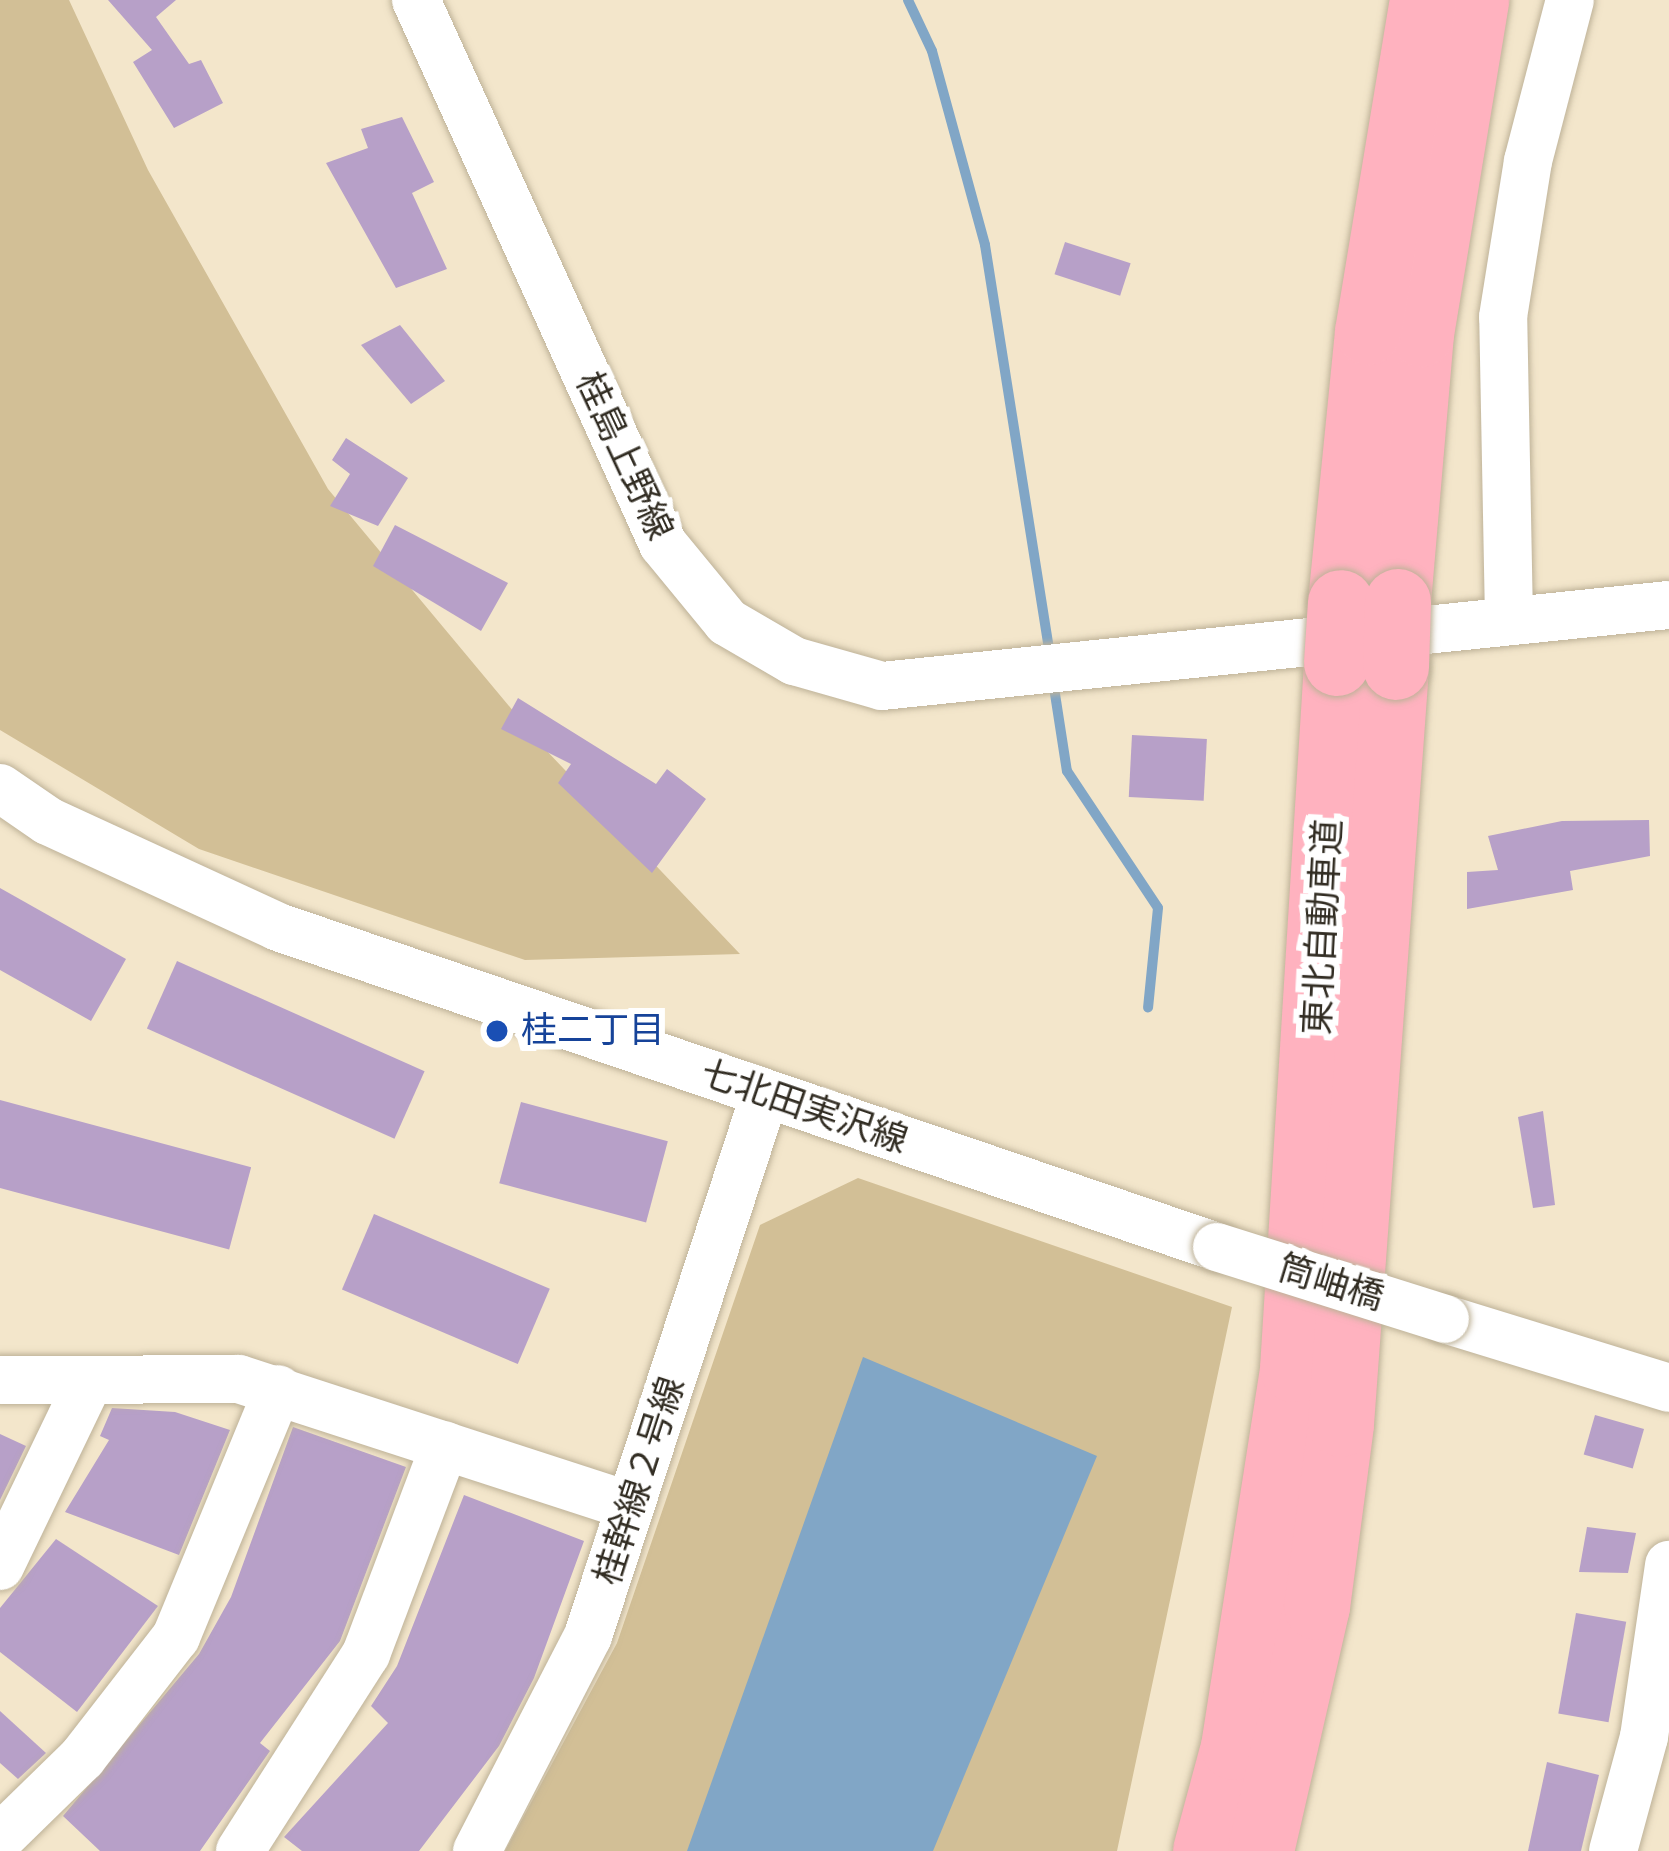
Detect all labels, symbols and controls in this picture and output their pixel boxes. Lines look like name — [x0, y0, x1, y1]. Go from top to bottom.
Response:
street label: 桂島上野線 — [566, 365, 682, 547]
street label: 東北自動車道 — [1296, 818, 1350, 1036]
place label: 桂二丁目 — [521, 1009, 665, 1053]
marker: 桂二丁目 — [484, 1018, 510, 1044]
street label: 七北田実沢線 — [695, 1051, 913, 1163]
street label: 筒岫橋 — [1273, 1247, 1389, 1319]
street label: 桂幹線２号線 — [586, 1372, 694, 1590]

